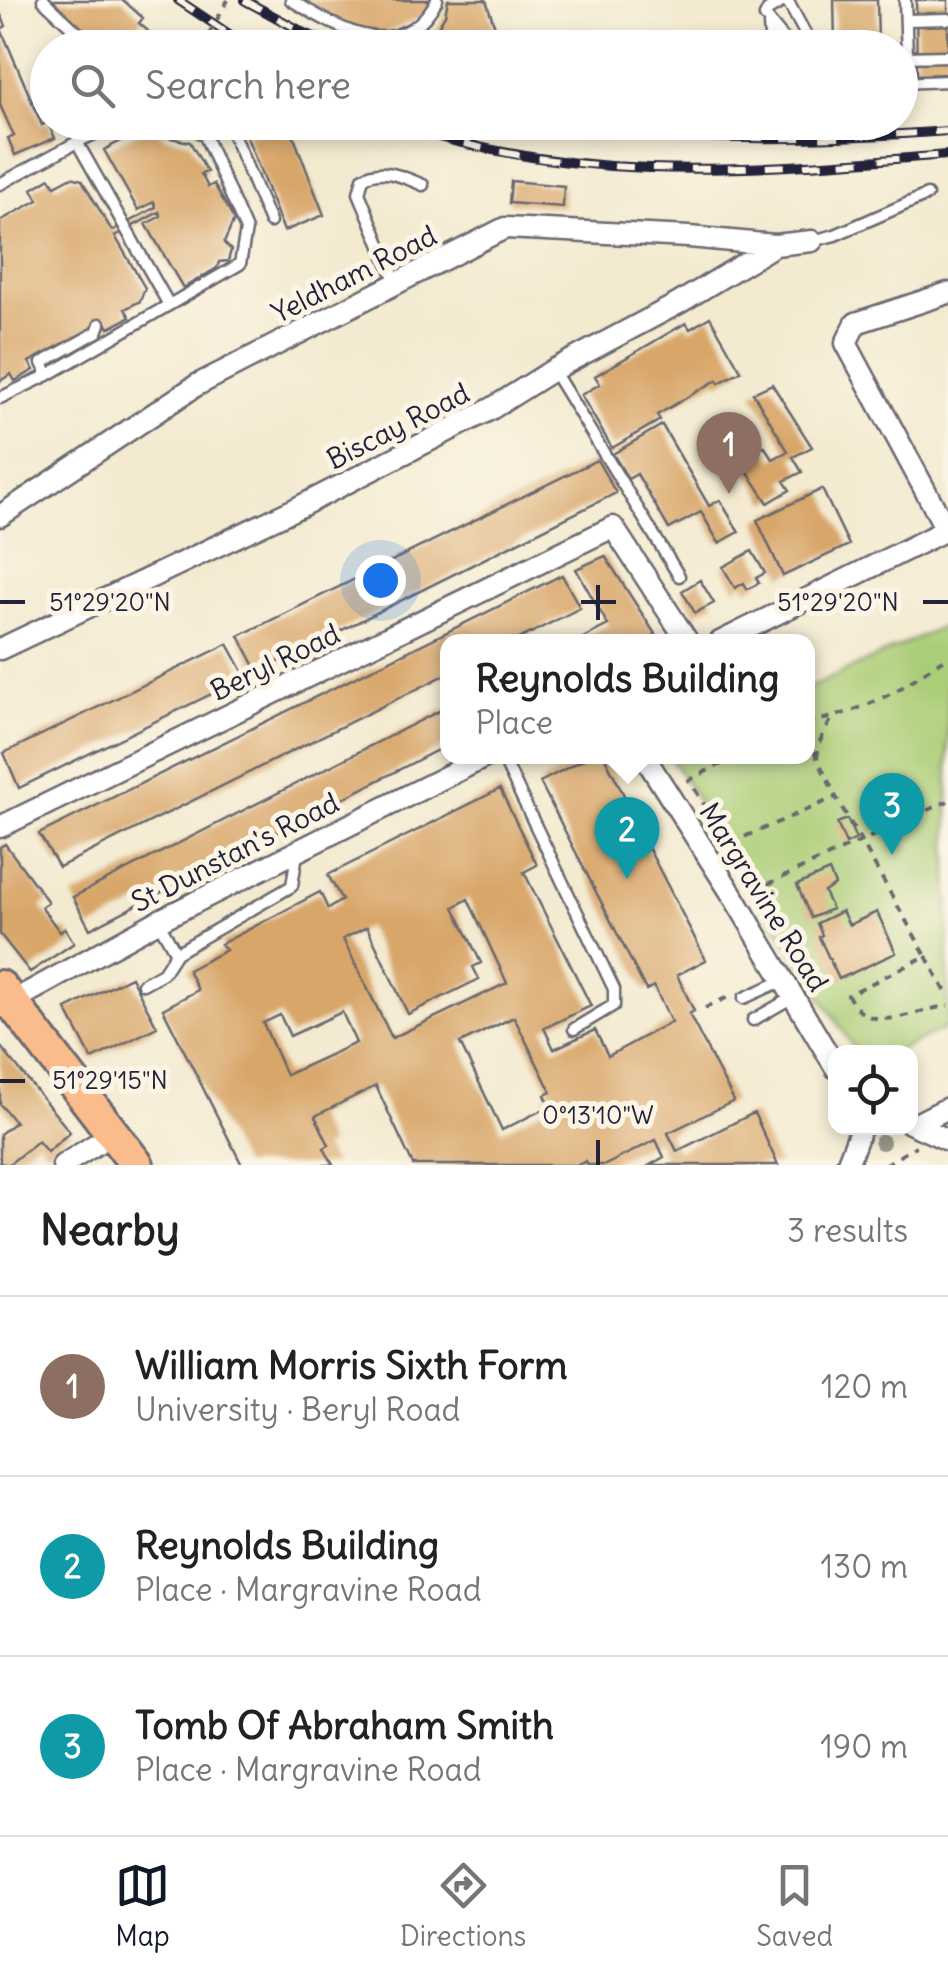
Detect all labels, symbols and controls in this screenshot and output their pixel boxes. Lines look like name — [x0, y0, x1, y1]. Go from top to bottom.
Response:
search box — [30, 30, 918, 140]
icon: search — [65, 58, 120, 113]
text: Search here — [145, 62, 351, 109]
street label: Yeldham Road — [266, 217, 442, 331]
street label: Biscay Road — [321, 375, 475, 477]
pin: 1 — [696, 412, 762, 494]
your location — [355, 555, 406, 606]
text: 51°29'20"N — [49, 586, 171, 618]
text: 51°29'20"N — [777, 586, 899, 618]
street label: Beryl Road — [204, 615, 346, 709]
popup — [440, 634, 815, 764]
text: Reynolds Building — [475, 655, 780, 702]
text: Place — [475, 702, 553, 743]
pin: 3 — [860, 772, 924, 855]
street label: St Dunstan's Road — [125, 784, 345, 920]
pin: 2 — [594, 796, 660, 879]
street label: Margravine Road — [692, 796, 836, 998]
map controls — [828, 1045, 918, 1135]
button: locate — [828, 1045, 918, 1135]
text: 51°29'15"N — [52, 1064, 168, 1096]
text: 0°13'10"W — [542, 1099, 654, 1131]
text: Nearby — [40, 1204, 179, 1256]
text: 3 results — [787, 1210, 908, 1251]
text: William Morris Sixth Form — [135, 1342, 568, 1389]
text: 1 — [66, 1366, 79, 1407]
text: 120 m — [821, 1366, 908, 1407]
text: University · Beryl Road — [135, 1389, 460, 1430]
text: Reynolds Building — [135, 1522, 439, 1569]
text: 2 — [64, 1546, 81, 1587]
text: 130 m — [820, 1546, 908, 1587]
text: Place · Margravine Road — [135, 1569, 481, 1610]
text: Tomb Of Abraham Smith — [135, 1702, 554, 1749]
text: 3 — [63, 1726, 82, 1767]
text: 190 m — [820, 1726, 908, 1767]
text: Place · Margravine Road — [135, 1749, 481, 1790]
tab: Map — [115, 1858, 170, 1954]
tab: Directions — [400, 1858, 526, 1954]
tab: Saved — [756, 1858, 833, 1954]

